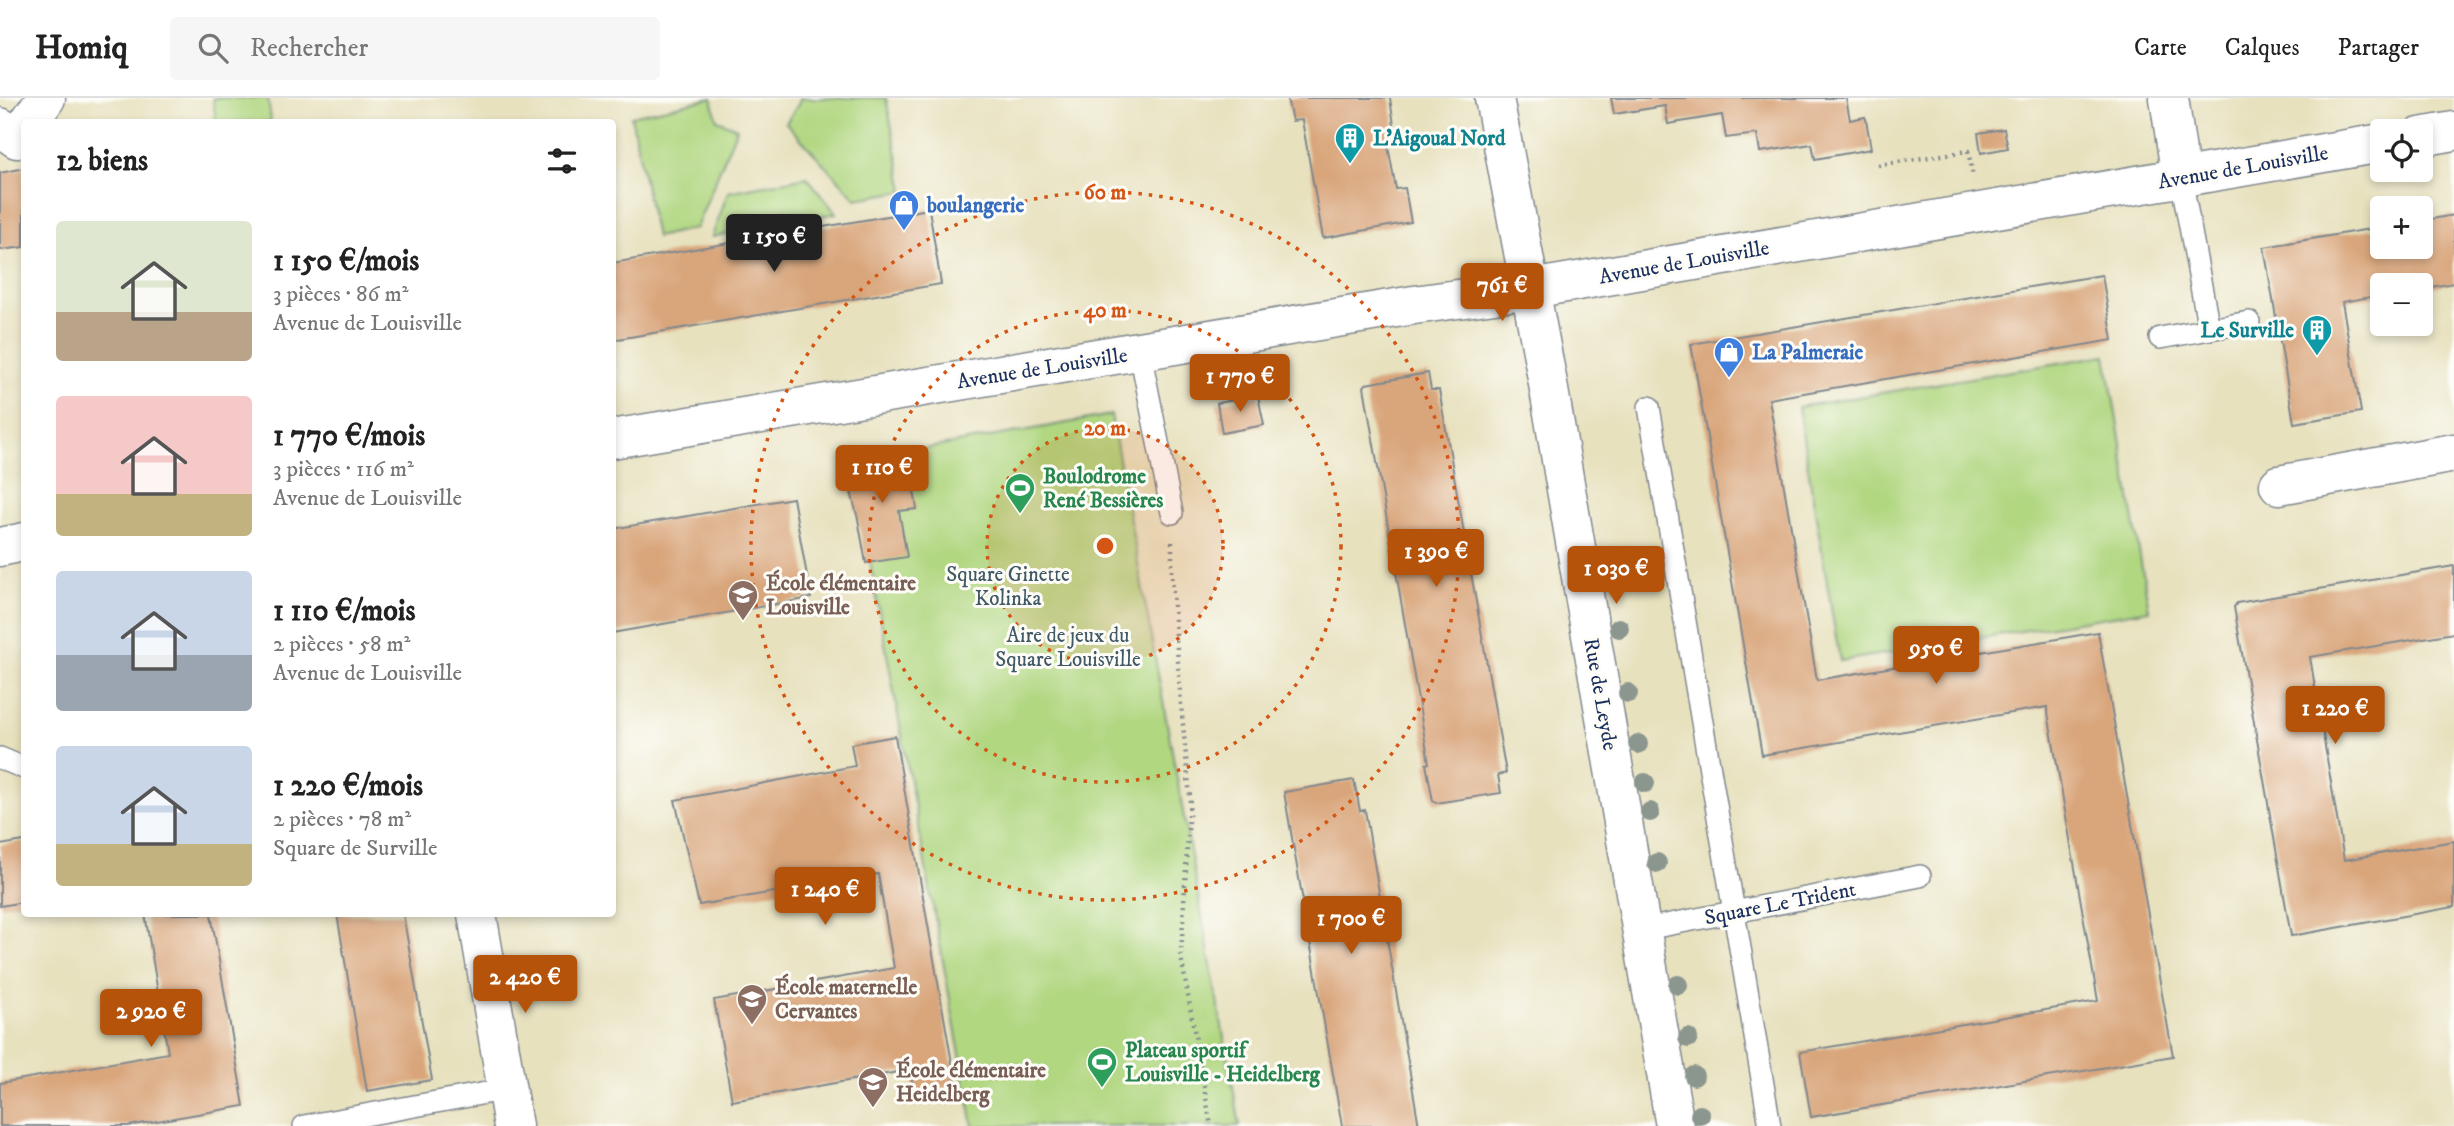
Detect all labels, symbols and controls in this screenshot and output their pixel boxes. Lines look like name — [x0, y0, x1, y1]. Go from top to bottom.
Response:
search box — [170, 17, 660, 80]
text: Homiq — [35, 28, 128, 69]
icon: search — [194, 29, 232, 67]
text: Rechercher — [250, 32, 368, 65]
text: Carte — [2134, 33, 2187, 63]
text: Calques — [2225, 33, 2300, 63]
text: Partager — [2338, 33, 2419, 63]
map controls — [2370, 119, 2433, 336]
button: locate — [2370, 119, 2433, 182]
building icon: L'Aigoual Nord — [1333, 121, 1367, 165]
place label: L'Aigoual Nord — [1373, 126, 1506, 152]
street label: Avenue de Louisville — [2156, 140, 2331, 196]
icon: filters — [543, 142, 581, 180]
text: 12 biens — [56, 143, 148, 180]
text: 60 m — [1084, 180, 1126, 206]
shop icon: boulangerie — [887, 188, 921, 232]
place label: boulangerie — [926, 193, 1025, 219]
button: + — [2370, 196, 2433, 259]
pin: 1 150 € — [709, 214, 839, 274]
text: 1 150 € — [742, 222, 806, 251]
street label: Avenue de Louisville — [1597, 235, 1772, 291]
text: 1 150 €/mois — [273, 243, 419, 280]
icon: home — [112, 249, 196, 333]
pin: 761 € — [1453, 264, 1551, 323]
text: 761 € — [1477, 271, 1527, 300]
button: − — [2370, 273, 2433, 336]
text: 3 pièces · 86 m² — [273, 280, 408, 309]
text: 40 m — [1083, 298, 1127, 324]
text: Avenue de Louisville — [273, 309, 462, 338]
building icon: Le Surville — [2300, 313, 2334, 357]
place label: Le Surville — [2201, 318, 2294, 344]
shop icon: La Palmeraie — [1712, 335, 1746, 379]
place label: La Palmeraie — [1752, 340, 1864, 366]
street label: Avenue de Louisville — [955, 343, 1130, 395]
pin: 1 770 € — [1175, 354, 1305, 414]
text: 1 770 € — [1206, 362, 1274, 391]
text: 20 m — [1084, 416, 1126, 442]
text: 1 770 €/mois — [273, 418, 425, 455]
icon: home — [112, 424, 196, 508]
pin: 1 110 € — [817, 446, 947, 505]
text: 1 110 € — [852, 453, 912, 482]
text: 3 pièces · 116 m² — [273, 455, 414, 484]
place label: Boulodrome René Bessières — [1043, 464, 1163, 514]
sports icon: Boulodrome René Bessières — [1003, 471, 1037, 515]
text: Avenue de Louisville — [273, 484, 462, 513]
pin: 1 390 € — [1371, 530, 1501, 589]
centre of rings — [1093, 534, 1117, 558]
text: 1 390 € — [1404, 537, 1468, 566]
pin: 1 030 € — [1551, 546, 1681, 606]
text: 1 030 € — [1583, 554, 1649, 583]
park label: Square Ginette Kolinka — [946, 562, 1070, 612]
place label: École élémentaire Louisville — [766, 569, 916, 621]
school or university icon: École élémentaire Louisville — [726, 578, 760, 622]
text: 1 110 €/mois — [273, 593, 415, 630]
icon: home — [112, 599, 196, 683]
park label: Aire de jeux du Square Louisville — [995, 623, 1141, 673]
pin: 950 € — [1887, 626, 1985, 686]
text: 2 pièces · 58 m² — [273, 630, 411, 659]
text: 950 € — [1909, 634, 1963, 663]
street label: Rue de Leyde — [1577, 636, 1623, 753]
text: Avenue de Louisville — [273, 659, 462, 688]
pin: 1 220 € — [2270, 686, 2400, 746]
text: 1 220 € — [2302, 694, 2368, 723]
text: 1 220 €/mois — [273, 768, 423, 805]
icon: home — [112, 774, 196, 858]
text: 2 pièces · 78 m² — [273, 805, 411, 834]
text: Square de Surville — [273, 834, 438, 863]
pin: 1 240 € — [760, 868, 890, 927]
text: 1 240 € — [791, 875, 859, 904]
street label: Square Le Trident — [1702, 877, 1858, 931]
pin: 1 700 € — [1286, 896, 1416, 956]
text: 1 700 € — [1317, 904, 1385, 933]
pin: 2 420 € — [460, 956, 590, 1015]
text: 2 420 € — [489, 963, 561, 992]
place label: École maternelle Cervantes — [775, 973, 918, 1025]
school or university icon: École maternelle Cervantes — [735, 982, 769, 1026]
pin: 2 920 € — [86, 990, 216, 1049]
text: 2 920 € — [116, 997, 186, 1026]
place label: Plateau sportif Louisville - Heidelberg — [1125, 1038, 1321, 1088]
sports icon: Plateau sportif Louisville - Heidelberg — [1085, 1045, 1119, 1089]
place label: École élémentaire Heidelberg — [896, 1056, 1046, 1108]
school or university icon: École élémentaire Heidelberg — [856, 1065, 890, 1109]

